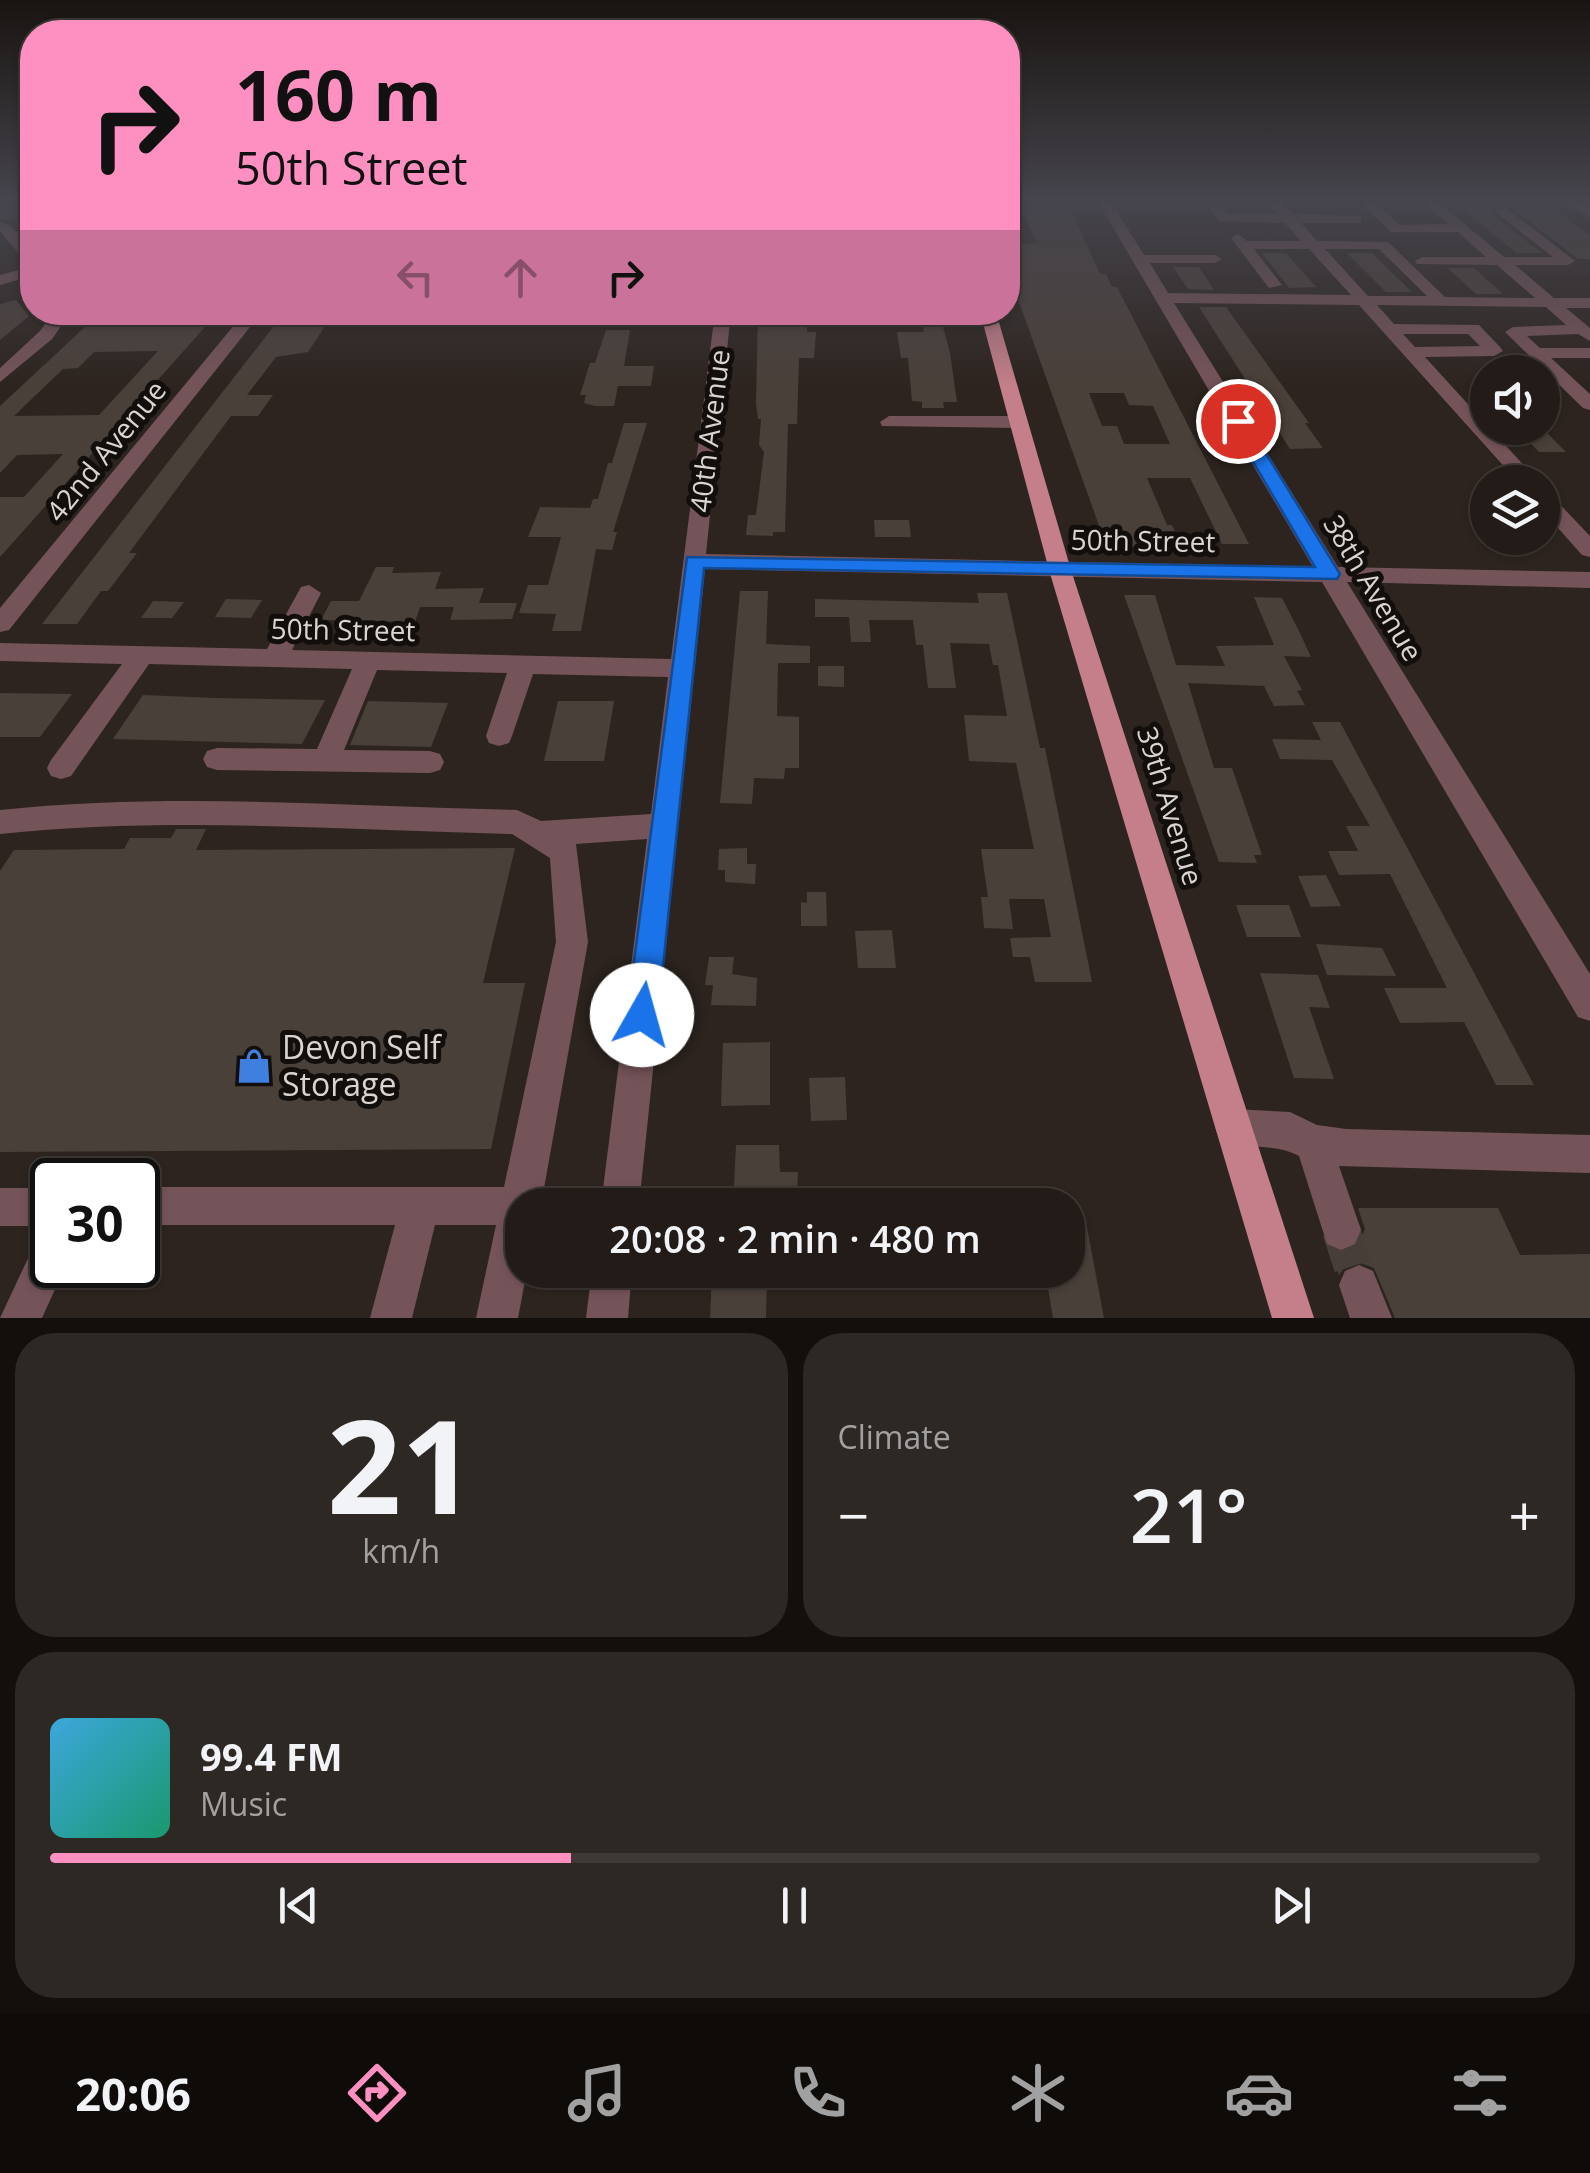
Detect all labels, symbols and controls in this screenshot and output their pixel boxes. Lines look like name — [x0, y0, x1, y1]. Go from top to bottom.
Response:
text: 160 m — [235, 46, 442, 142]
icon: right — [70, 60, 200, 190]
text: 50th Street — [235, 137, 467, 198]
icon: left — [388, 250, 443, 305]
icon: ahead — [493, 250, 548, 305]
icon: right — [598, 250, 653, 305]
street label: 40th Avenue — [680, 347, 738, 515]
map controls — [1470, 355, 1560, 555]
button: sound — [1470, 355, 1560, 445]
street label: 42nd Avenue — [37, 372, 174, 529]
pin — [1196, 379, 1281, 464]
icon: arrive — [1211, 394, 1266, 449]
button: layers — [1470, 465, 1560, 555]
street label: 38th Avenue — [1315, 507, 1432, 668]
street label: 50th Street — [1070, 520, 1216, 560]
street label: 50th Street — [270, 609, 416, 649]
street label: 39th Avenue — [1129, 722, 1213, 890]
position arrow — [590, 963, 694, 1067]
place label: Devon Self Storage — [282, 1025, 443, 1105]
shop icon: Devon Self Storage — [235, 1047, 273, 1085]
speed limit sign: 30 — [30, 1158, 160, 1288]
text: 20:08 · 2 min · 480 m — [609, 1212, 981, 1264]
text: 21 — [327, 1375, 476, 1552]
text: Climate — [838, 1415, 951, 1458]
text: 21° — [1130, 1463, 1248, 1565]
text: − — [838, 1477, 869, 1552]
text: + — [1509, 1477, 1540, 1552]
text: km/h — [362, 1529, 440, 1572]
text: 99.4 FM — [200, 1730, 343, 1782]
text: Music — [200, 1782, 287, 1825]
icon: previous — [271, 1878, 326, 1933]
icon: pause — [767, 1878, 822, 1933]
icon: next — [1264, 1878, 1319, 1933]
icon: directions — [342, 2058, 412, 2128]
icon: music — [562, 2058, 632, 2128]
icon: phone — [783, 2058, 853, 2128]
icon: climate — [1003, 2058, 1073, 2128]
icon: car — [1224, 2058, 1294, 2128]
icon: filters — [1445, 2058, 1515, 2128]
text: 20:06 — [75, 2063, 191, 2124]

